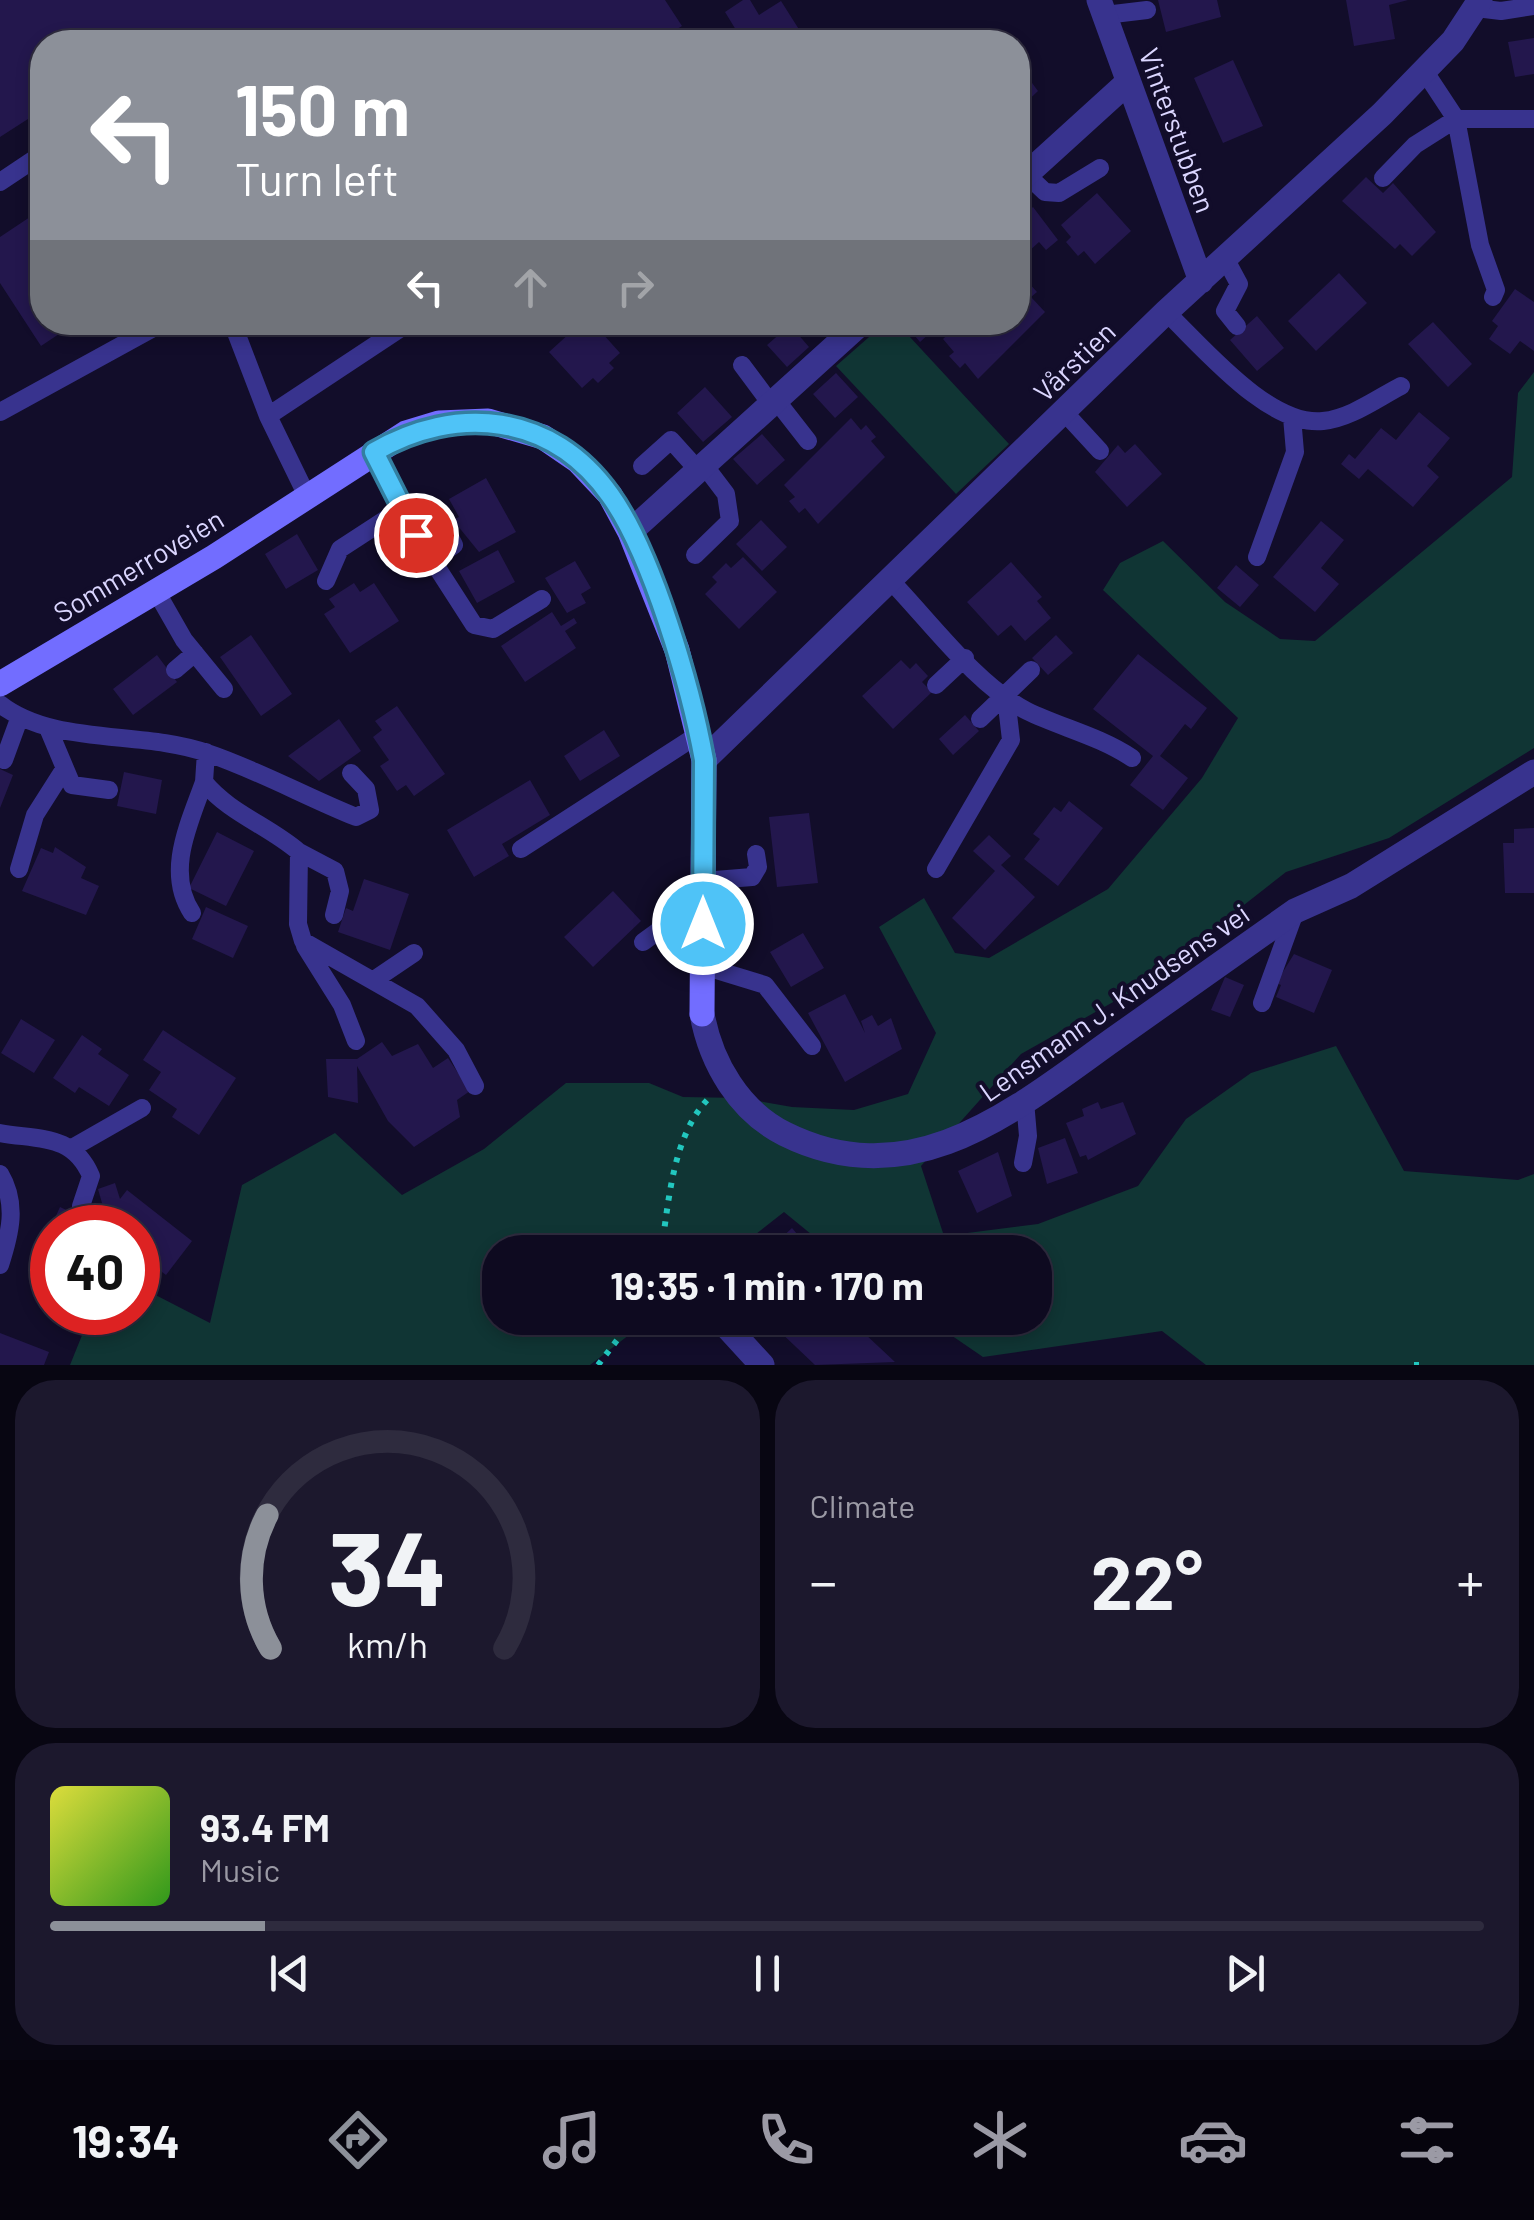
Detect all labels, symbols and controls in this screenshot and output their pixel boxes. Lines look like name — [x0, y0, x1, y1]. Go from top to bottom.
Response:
street label: Vinterstubben — [1133, 43, 1223, 217]
text: 150 m — [235, 66, 410, 150]
icon: left — [70, 70, 200, 200]
text: Turn left — [235, 151, 399, 205]
icon: left — [398, 260, 453, 315]
icon: ahead — [503, 260, 558, 315]
icon: right — [608, 260, 663, 315]
street label: Vårstien — [1026, 314, 1122, 408]
pin — [374, 493, 459, 578]
street label: Sommerroveien — [47, 501, 229, 629]
icon: arrive — [389, 508, 444, 563]
position arrow — [651, 872, 755, 976]
street label: Lensmann J. Knudsens vei — [972, 896, 1256, 1108]
speed limit sign: 40 — [30, 1205, 160, 1335]
text: 19:35 · 1 min · 170 m — [610, 1262, 924, 1308]
text: Climate — [810, 1486, 915, 1524]
text: 34 — [328, 1502, 447, 1627]
text: 22° — [1091, 1535, 1203, 1625]
text: − — [810, 1547, 837, 1613]
text: + — [1456, 1547, 1484, 1613]
text: km/h — [347, 1622, 428, 1665]
text: 93.4 FM — [200, 1804, 330, 1850]
text: Music — [200, 1850, 280, 1888]
icon: previous — [262, 1946, 317, 2001]
icon: pause — [740, 1946, 795, 2001]
icon: next — [1218, 1946, 1273, 2001]
icon: directions — [323, 2105, 393, 2175]
icon: music — [537, 2105, 607, 2175]
icon: phone — [751, 2105, 821, 2175]
icon: climate — [965, 2105, 1035, 2175]
icon: car — [1178, 2105, 1248, 2175]
icon: filters — [1392, 2105, 1462, 2175]
text: 19:34 — [72, 2113, 180, 2167]

